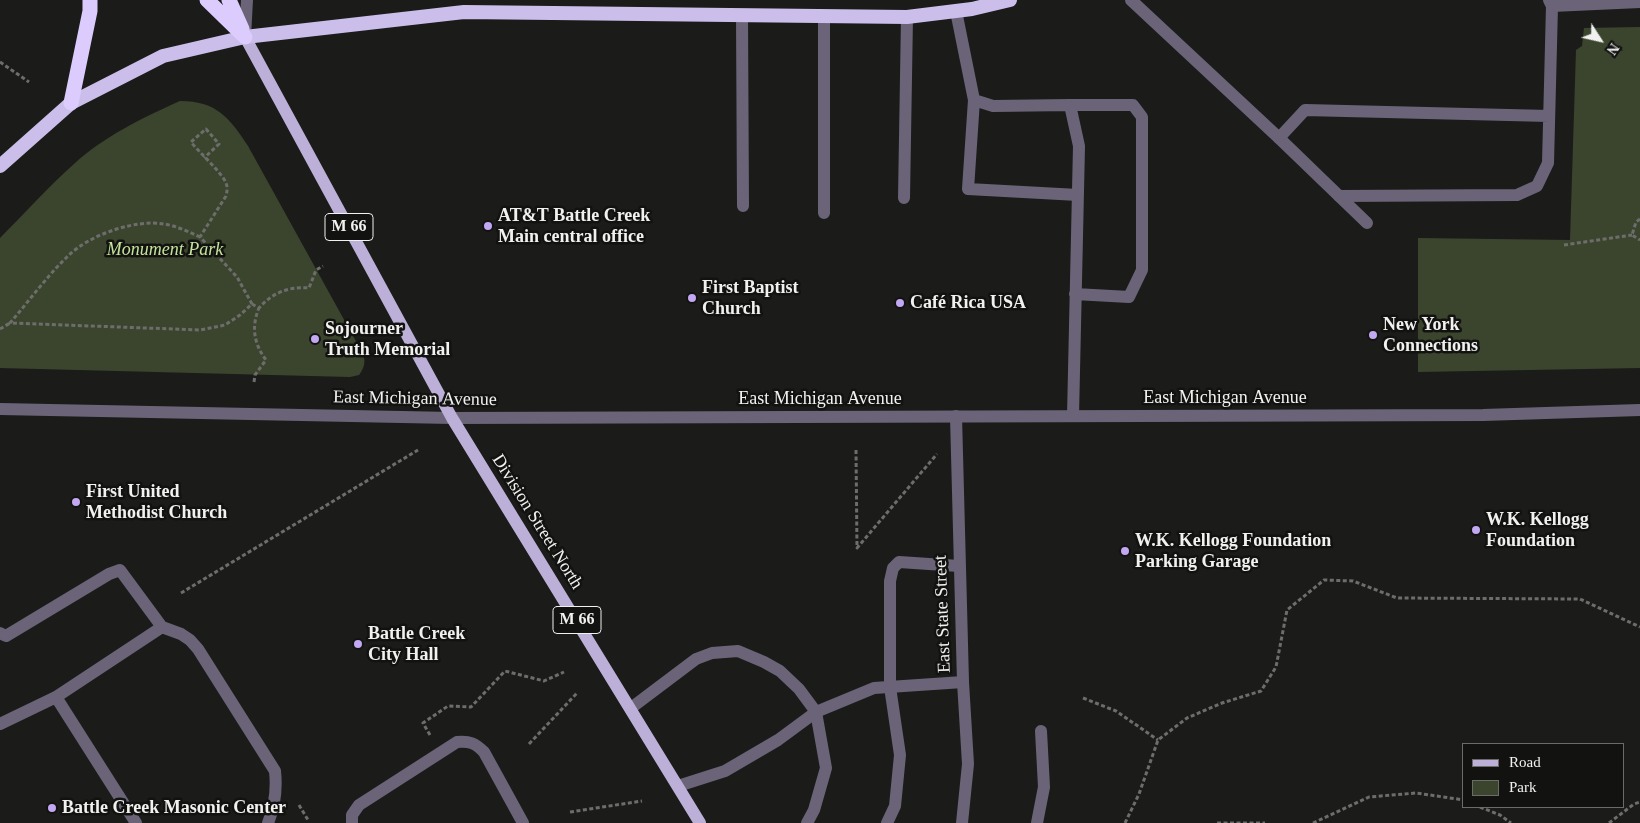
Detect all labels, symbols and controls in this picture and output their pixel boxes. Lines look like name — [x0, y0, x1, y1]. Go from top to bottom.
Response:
north arrow — [1575, 15, 1625, 65]
text: N — [1604, 40, 1622, 57]
place label: AT&T Battle Creek Main central office — [498, 205, 650, 248]
road number: M 66 — [325, 213, 373, 240]
marker: AT&T Battle Creek Main central office — [482, 220, 494, 232]
park label: Monument Park — [107, 239, 223, 261]
place label: First Baptist Church — [702, 277, 798, 320]
marker: First Baptist Church — [686, 292, 698, 304]
place label: Café Rica USA — [910, 292, 1026, 314]
marker: Café Rica USA — [894, 297, 906, 309]
place label: New York Connections — [1383, 314, 1478, 356]
place label: Sojourner Truth Memorial — [325, 318, 450, 360]
marker: New York Connections — [1367, 329, 1379, 341]
marker: Sojourner Truth Memorial — [309, 333, 321, 345]
street label: East Michigan Avenue — [333, 387, 497, 411]
street label: East Michigan Avenue — [1143, 387, 1307, 409]
street label: East Michigan Avenue — [738, 388, 902, 410]
street label: Division Street North — [487, 451, 587, 593]
place label: First United Methodist Church — [86, 481, 227, 524]
marker: First United Methodist Church — [70, 496, 82, 508]
place label: W.K. Kellogg Foundation — [1486, 509, 1589, 552]
marker: W.K. Kellogg Foundation — [1470, 524, 1482, 536]
place label: W.K. Kellogg Foundation Parking Garage — [1135, 530, 1331, 572]
marker: W.K. Kellogg Foundation Parking Garage — [1119, 545, 1131, 557]
street label: East State Street — [930, 555, 956, 673]
road number: M 66 — [553, 606, 601, 634]
place label: Battle Creek City Hall — [368, 623, 465, 666]
marker: Battle Creek City Hall — [352, 638, 364, 650]
legend — [1462, 743, 1625, 808]
text: Road — [1509, 754, 1541, 770]
text: Park — [1509, 779, 1537, 795]
place label: Battle Creek Masonic Center — [62, 797, 286, 819]
marker: Battle Creek Masonic Center — [46, 802, 58, 814]

